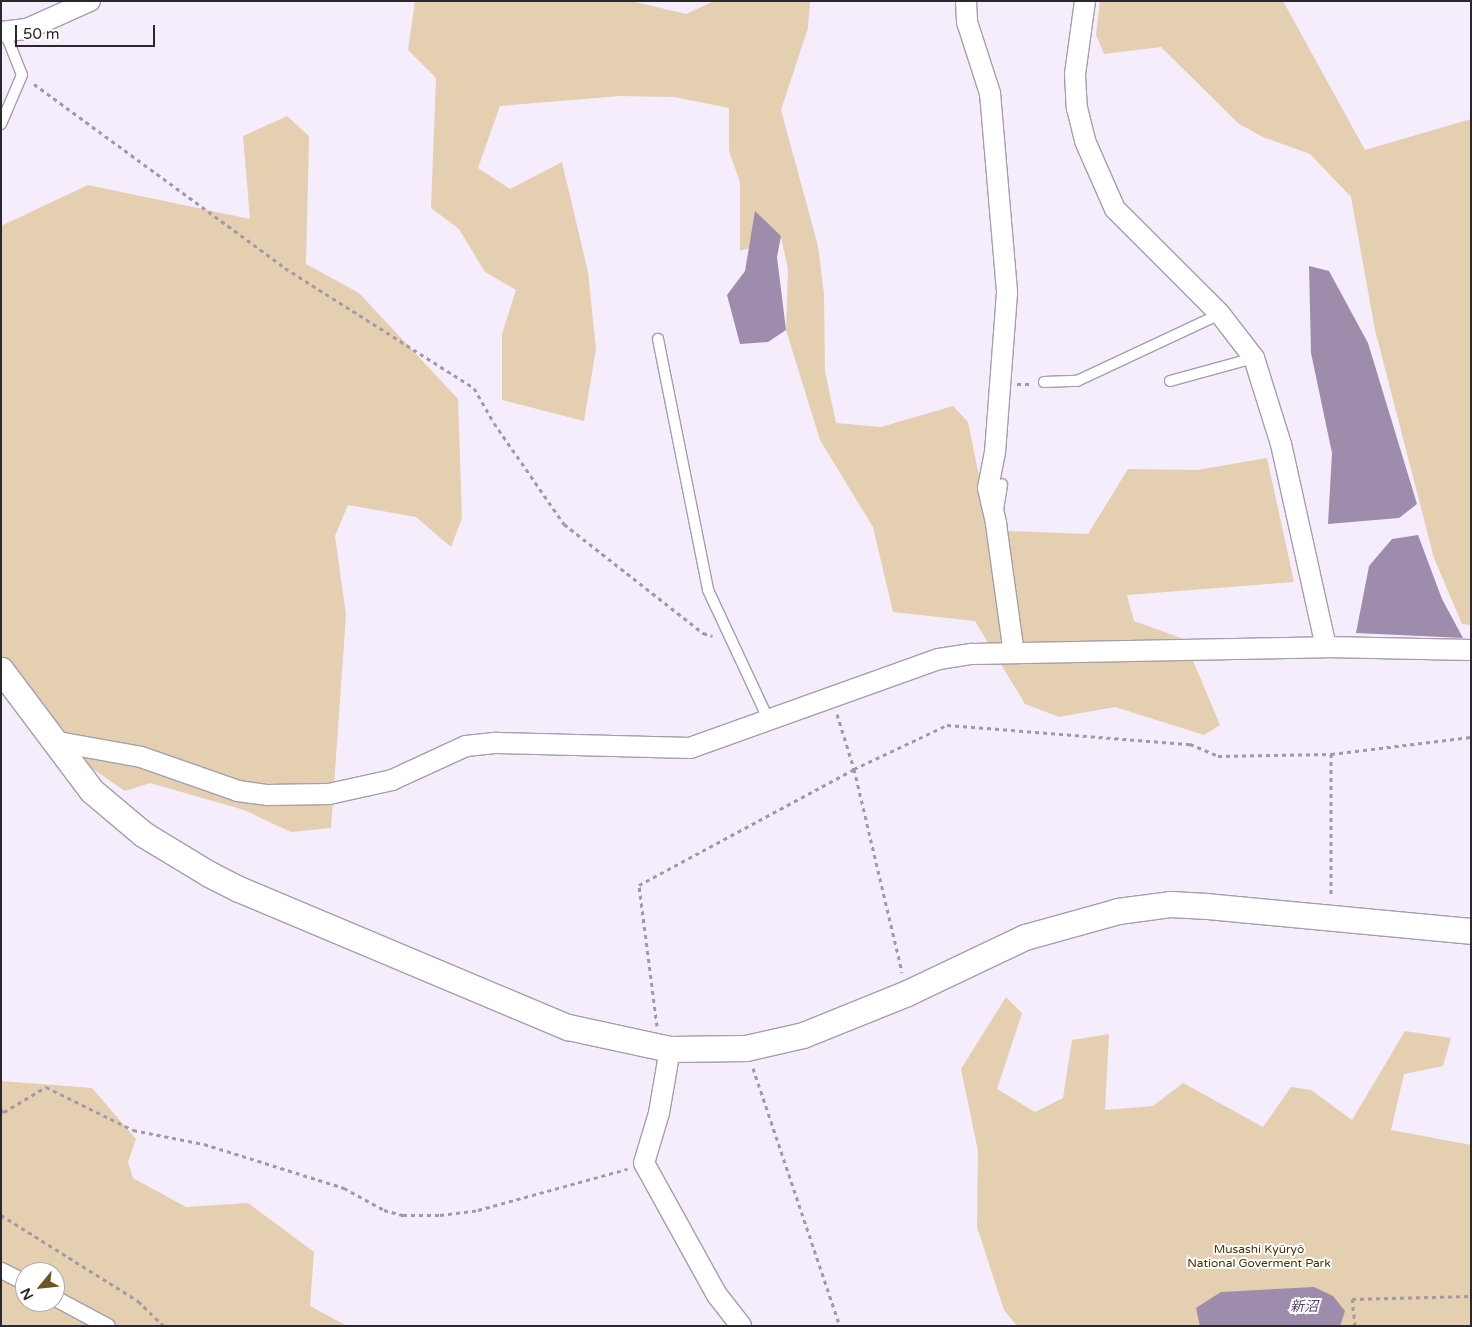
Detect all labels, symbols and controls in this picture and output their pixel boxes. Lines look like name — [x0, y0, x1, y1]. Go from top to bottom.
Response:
scale bar — [18, 15, 158, 47]
text: 50 m — [23, 25, 60, 43]
park label: Musashi Kyūryō National Goverment Park — [1187, 1243, 1331, 1271]
north arrow — [15, 1262, 65, 1312]
text: N — [17, 1285, 37, 1303]
water label: 新沼 — [1290, 1299, 1318, 1315]

